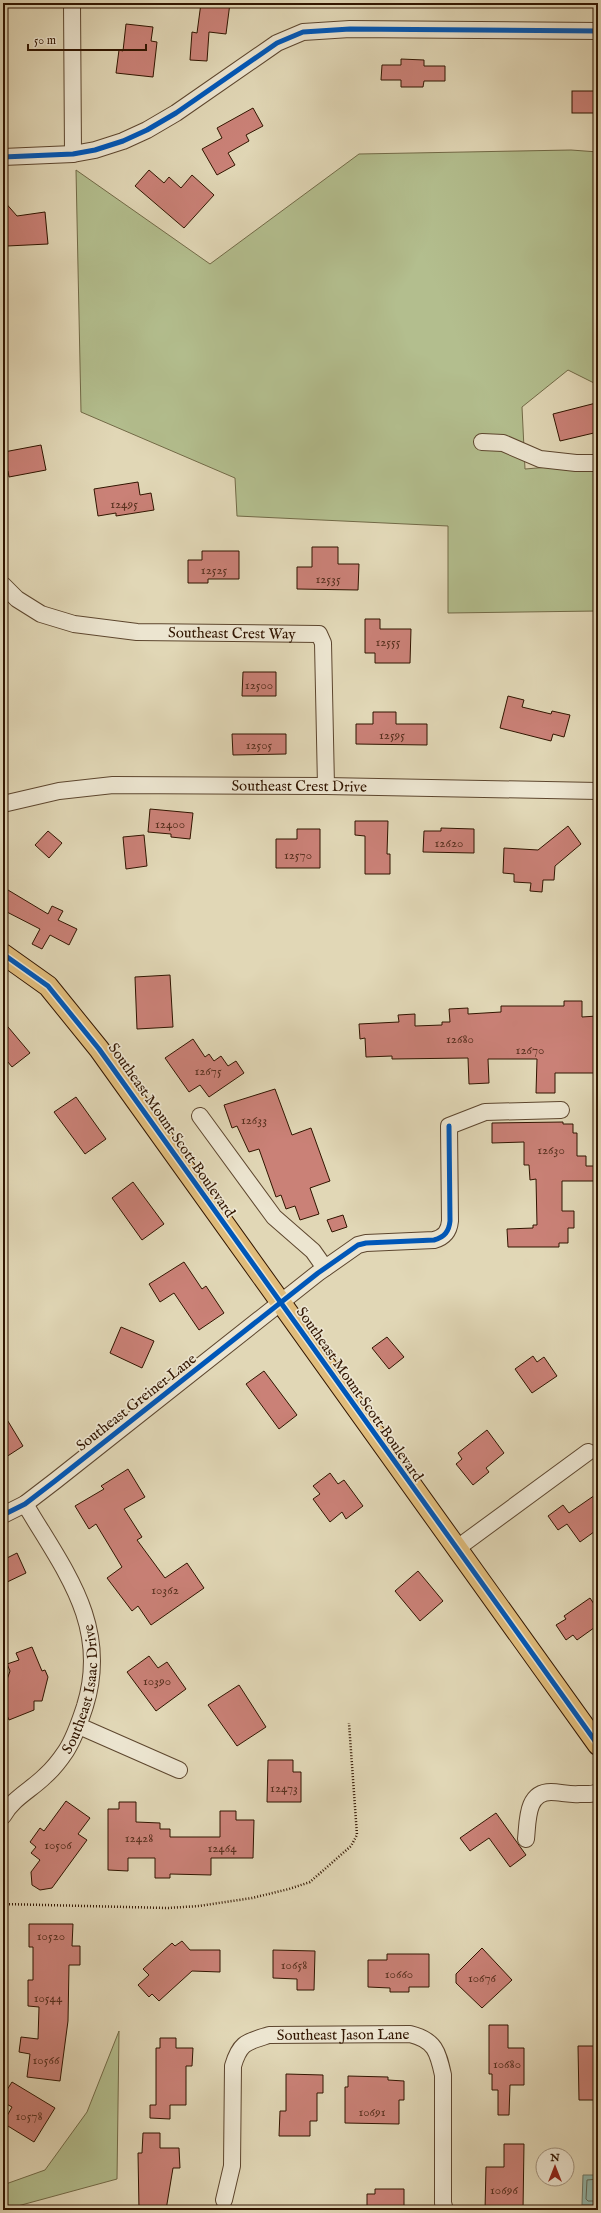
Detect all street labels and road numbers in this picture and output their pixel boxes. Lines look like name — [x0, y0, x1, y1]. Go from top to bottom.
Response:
street label: Southeast Crest Way — [168, 623, 296, 644]
street label: Southeast Crest Drive — [231, 777, 367, 797]
street label: Southeast Mount Scott Boulevard — [104, 1039, 240, 1222]
street label: Southeast Mount Scott Boulevard — [292, 1303, 428, 1486]
street label: Southeast Greiner Lane — [72, 1349, 200, 1455]
street label: Southeast Isaac Drive — [58, 1622, 102, 1758]
street label: Southeast Jason Lane — [277, 2025, 410, 2045]

